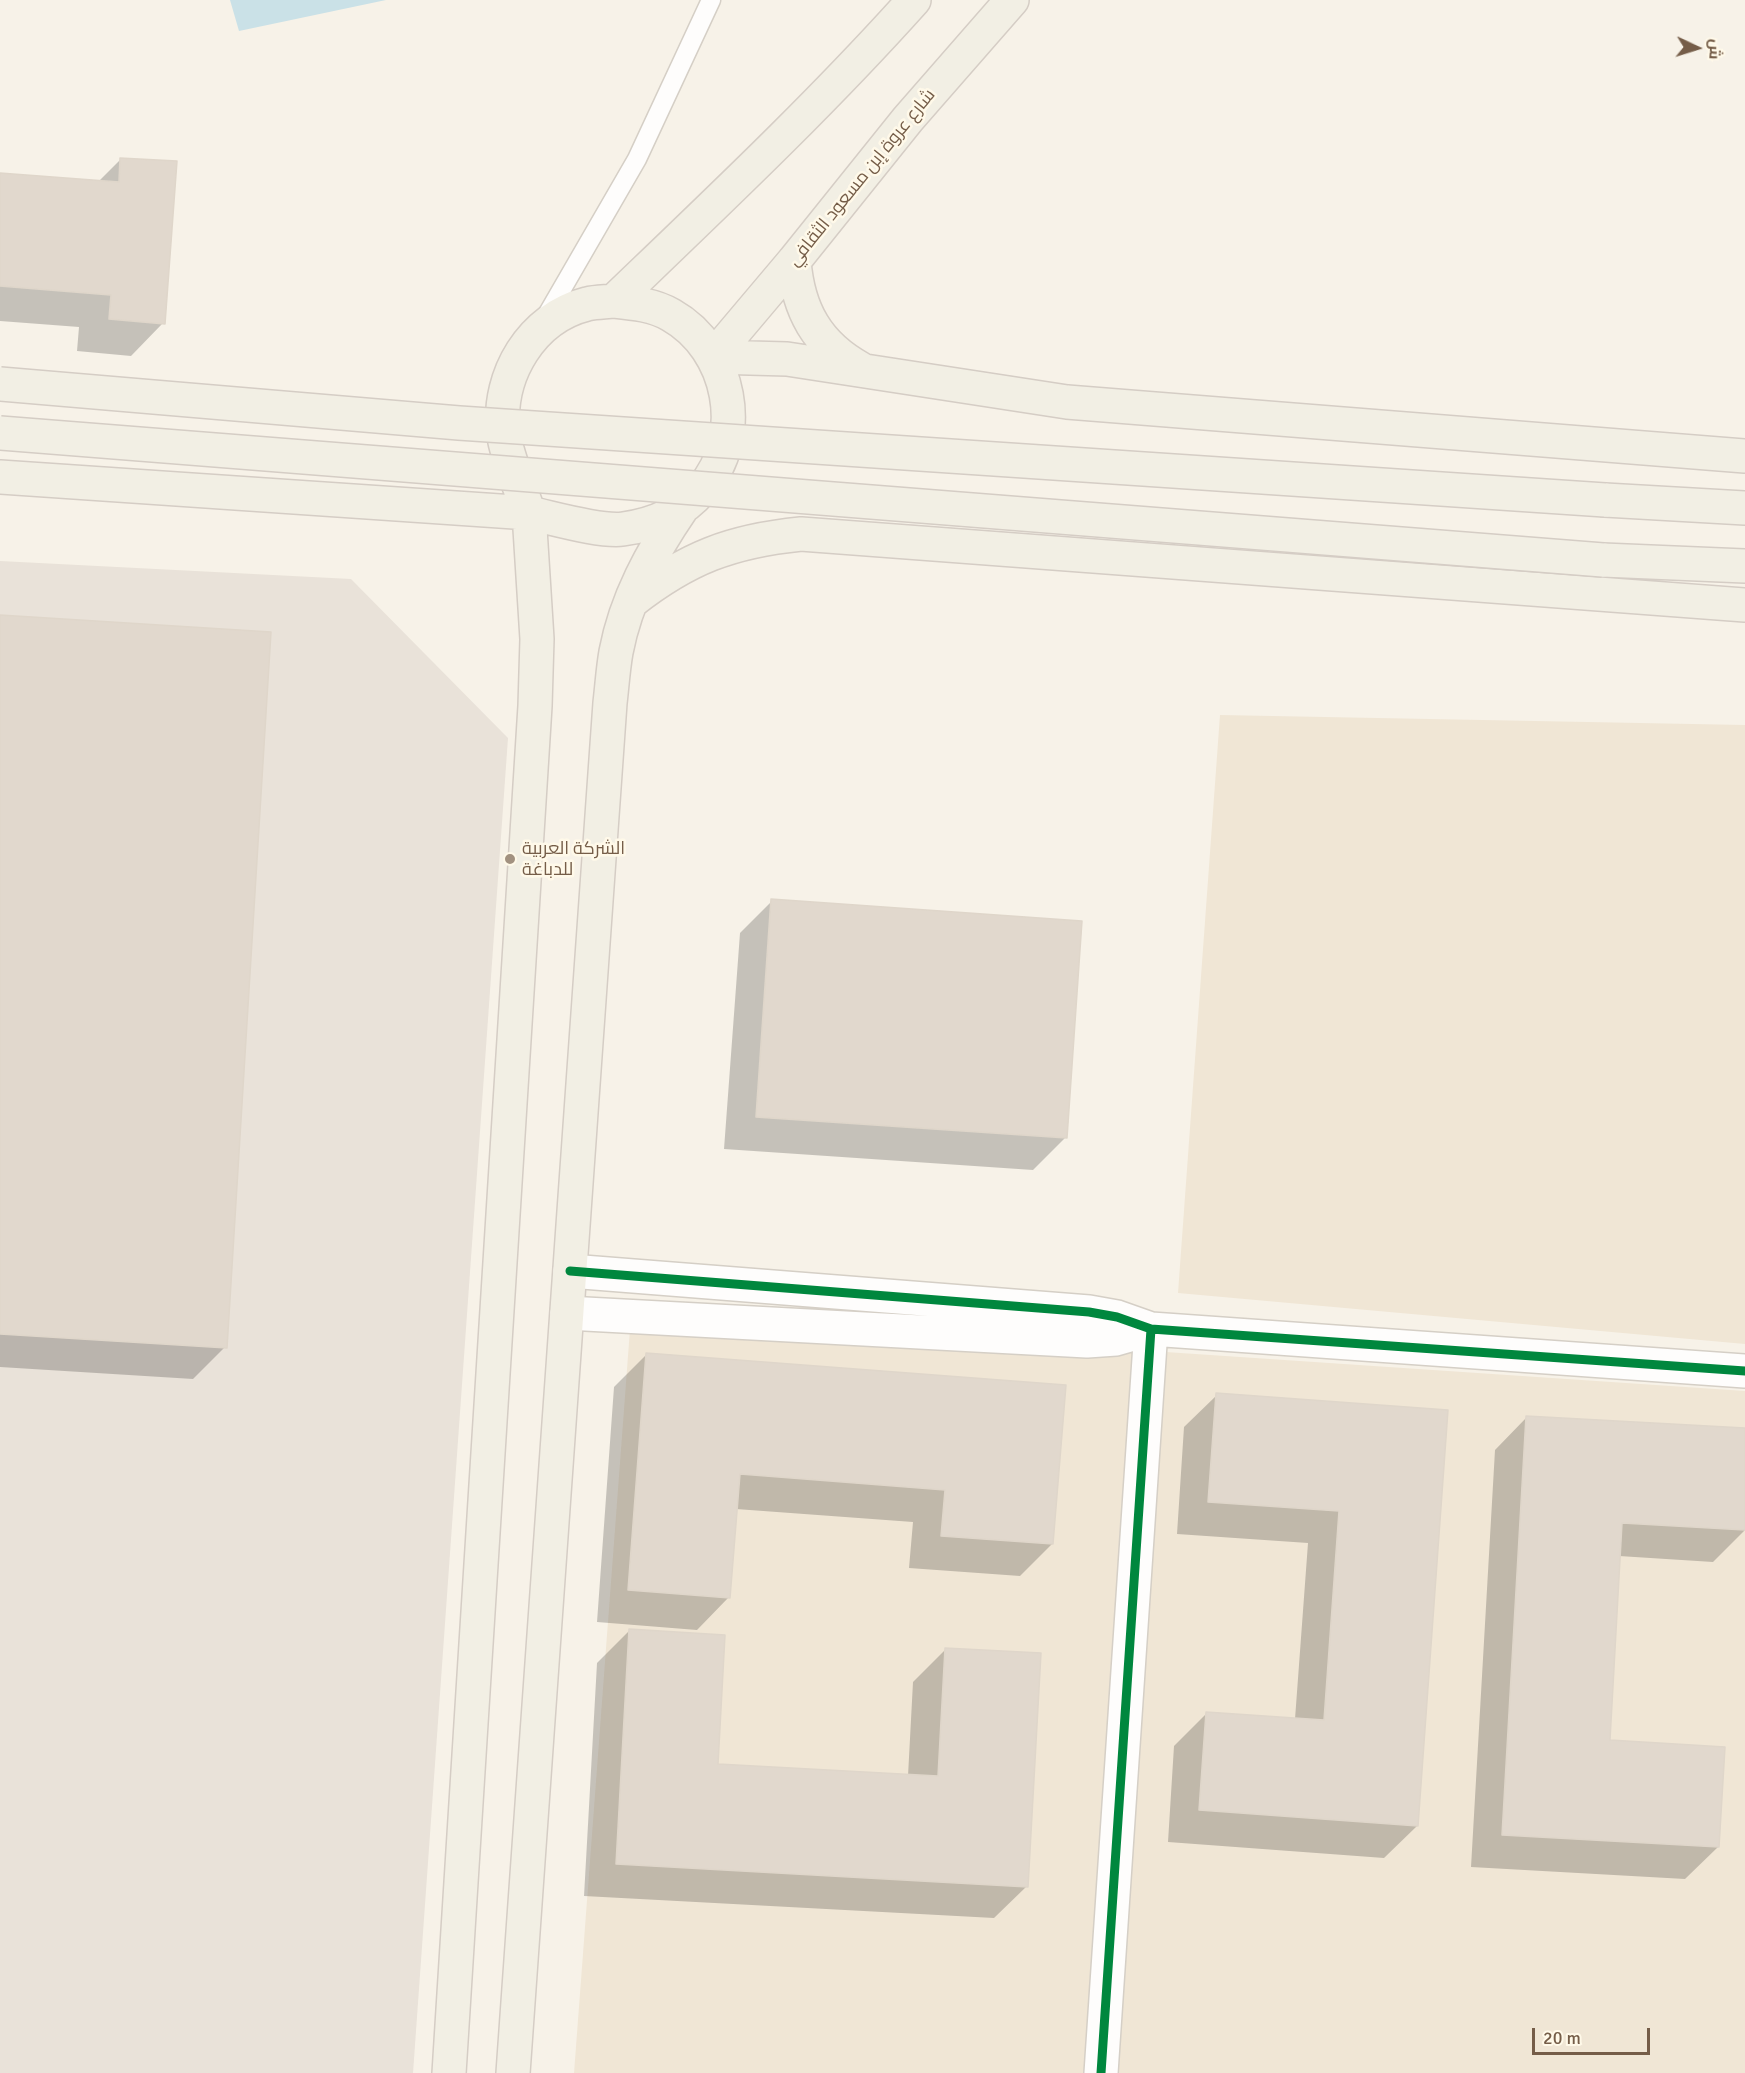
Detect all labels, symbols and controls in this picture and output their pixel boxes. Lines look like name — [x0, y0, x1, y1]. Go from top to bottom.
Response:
north arrow — [1667, 18, 1727, 78]
text: ش — [1704, 38, 1726, 60]
street label: شارع عروة إبن مسعود الثقافي — [784, 85, 940, 271]
place label: الشركة العربية للدباغة — [522, 838, 625, 880]
marker: الشركة العربية للدباغة — [503, 852, 517, 866]
scale bar — [1535, 2016, 1654, 2054]
text: 20 m — [1543, 2027, 1581, 2049]

